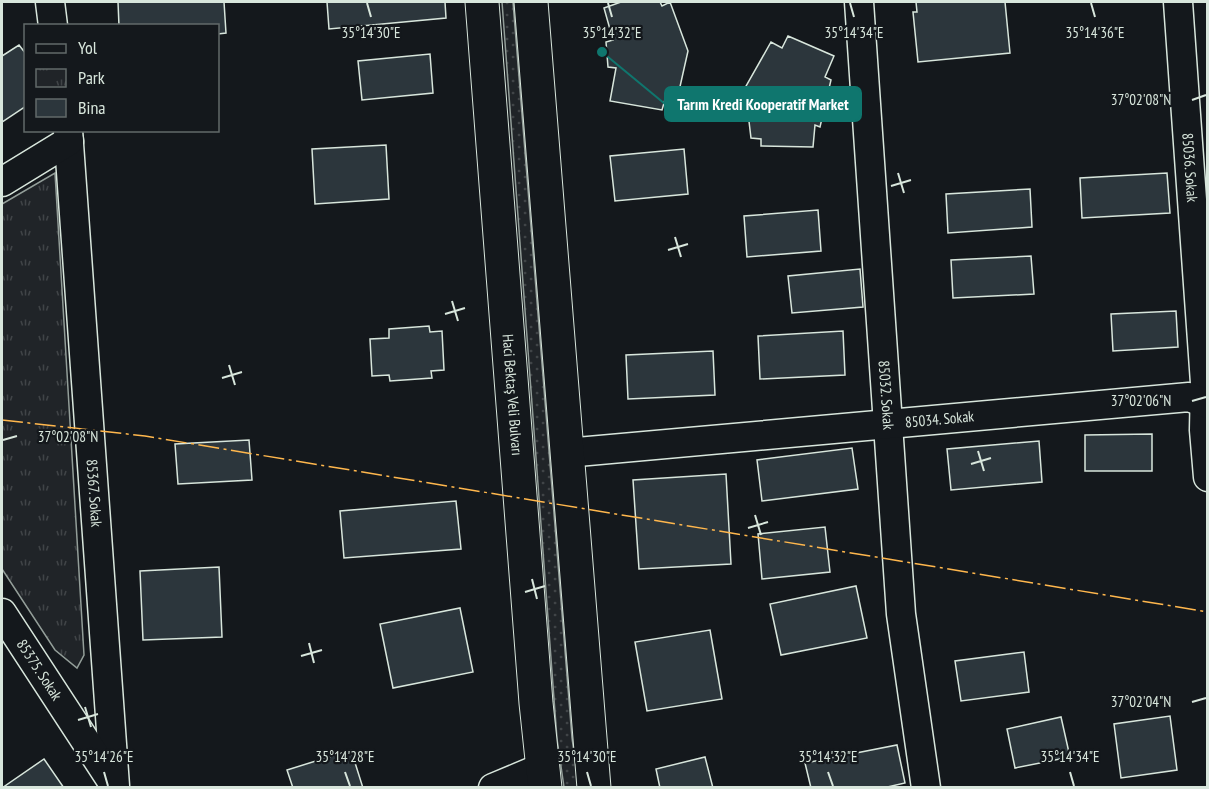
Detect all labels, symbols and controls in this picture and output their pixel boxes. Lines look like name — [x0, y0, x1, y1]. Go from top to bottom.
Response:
text: 35°14'30"E — [341, 23, 401, 42]
text: 35°14'32"E — [582, 23, 642, 42]
text: 35°14'34"E — [824, 23, 884, 42]
text: 35°14'36"E — [1065, 23, 1125, 42]
legend — [24, 24, 219, 132]
text: Yol — [78, 36, 98, 59]
text: Park — [78, 66, 105, 89]
callout: Tarım Kredi Kooperatif Market — [665, 87, 861, 121]
text: 37°02'08"N — [1111, 90, 1171, 109]
text: Tarım Kredi Kooperatif Market — [677, 94, 849, 114]
text: Bina — [78, 96, 106, 119]
street label: 85036. Sokak — [1178, 132, 1202, 203]
street label: Haci Bektaş Veli Bulvarı — [499, 333, 527, 456]
street label: 85032. Sokak — [875, 360, 898, 430]
text: 37°02'06"N — [1111, 391, 1171, 410]
street label: 85034. Sokak — [904, 406, 975, 431]
text: 37°02'08"N — [38, 427, 98, 446]
street label: 85367. Sokak — [83, 458, 106, 528]
street label: 85375. Sokak — [13, 635, 67, 704]
text: 37°02'04"N — [1111, 692, 1171, 711]
text: 35°14'26"E — [74, 747, 134, 766]
text: 35°14'28"E — [315, 747, 375, 766]
text: 35°14'30"E — [557, 747, 617, 766]
text: 35°14'32"E — [798, 747, 858, 766]
text: 35°14'34"E — [1040, 747, 1100, 766]

